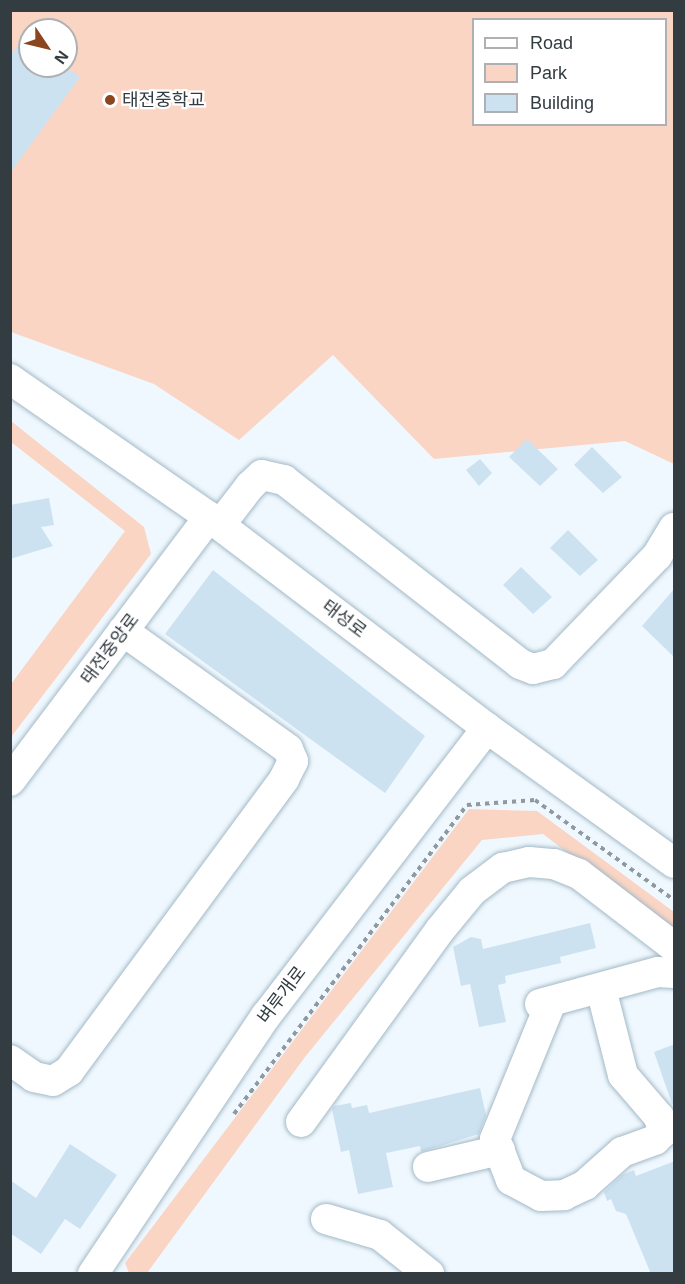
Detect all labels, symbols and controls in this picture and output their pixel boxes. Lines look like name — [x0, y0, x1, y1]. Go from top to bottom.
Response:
north arrow — [18, 18, 78, 78]
legend — [472, 18, 667, 126]
text: Road — [530, 33, 573, 53]
text: N — [51, 48, 72, 67]
text: Park — [530, 63, 567, 83]
place label: 태전중학교 — [122, 89, 205, 111]
marker: 태전중학교 — [103, 93, 117, 107]
text: Building — [530, 93, 594, 113]
street label: 태성로 — [318, 595, 370, 643]
street label: 태전중앙로 — [76, 609, 144, 689]
street label: 벼루개로 — [253, 962, 311, 1028]

